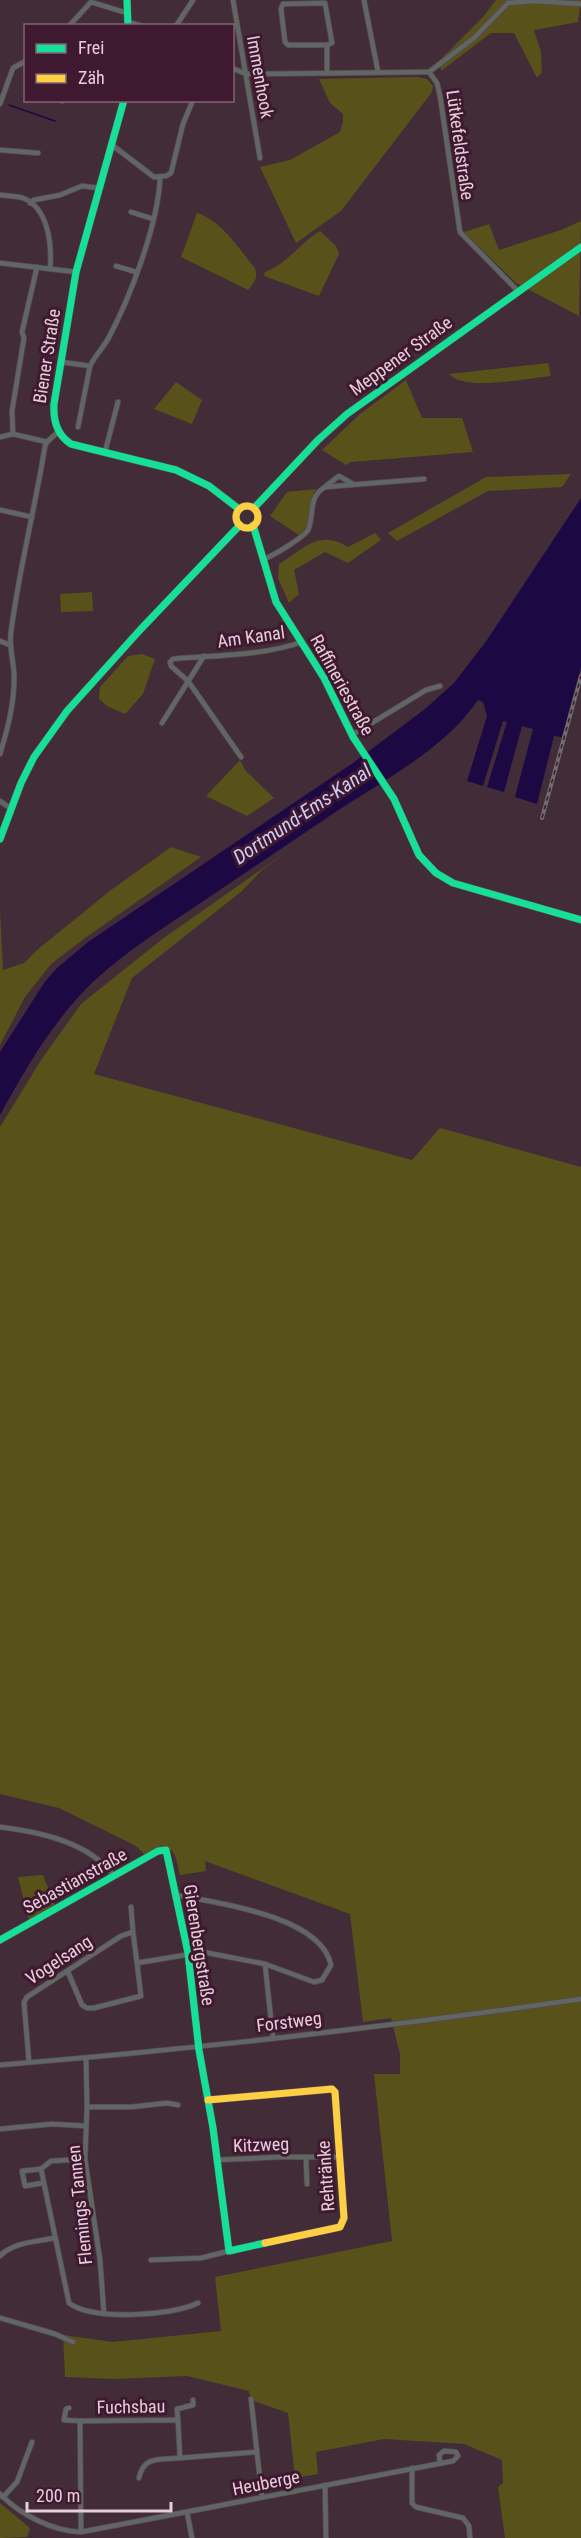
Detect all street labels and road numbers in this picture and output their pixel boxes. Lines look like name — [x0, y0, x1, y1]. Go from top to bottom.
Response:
street label: Immenhook — [243, 34, 278, 120]
street label: Lütkefeldstraße — [442, 89, 479, 201]
street label: Biener Straße — [29, 307, 64, 405]
street label: Meppener Straße — [345, 311, 456, 400]
street label: Am Kanal — [216, 621, 286, 652]
street label: Raffineriestraße — [306, 631, 379, 739]
street label: Sebastianstraße — [19, 1843, 130, 1918]
street label: Gierenbergstraße — [180, 1883, 219, 2007]
street label: Vogelsang — [22, 1930, 96, 1989]
street label: Forstweg — [255, 2007, 323, 2036]
street label: Kitzweg — [233, 2133, 289, 2156]
street label: Rehtränke — [313, 2140, 338, 2212]
street label: Flemings Tannen — [63, 2144, 96, 2266]
street label: Fuchsbau — [97, 2395, 165, 2418]
street label: Heuberge — [230, 2466, 301, 2499]

